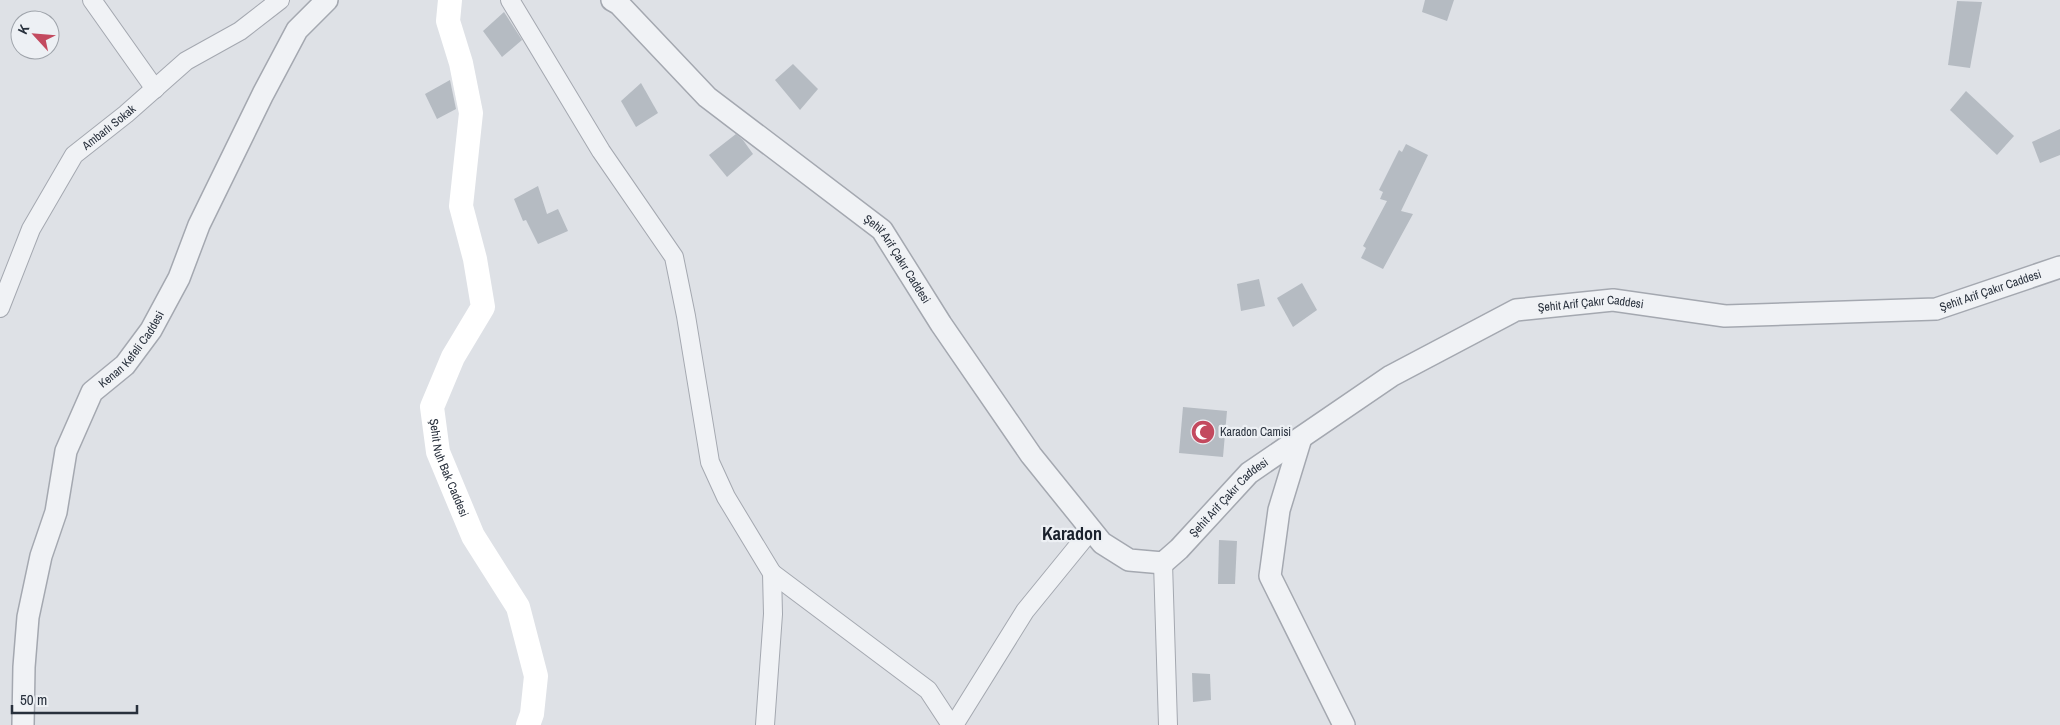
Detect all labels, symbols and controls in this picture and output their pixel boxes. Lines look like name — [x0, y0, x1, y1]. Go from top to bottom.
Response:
north arrow — [10, 10, 60, 60]
text: K — [13, 21, 34, 37]
street label: Ambarlı Sokak — [78, 101, 139, 154]
street label: Şehit Arif Çakır Caddesi — [860, 211, 934, 306]
street label: Şehit Arif Çakır Caddesi — [1937, 266, 2043, 315]
street label: Şehit Arif Çakır Caddesi — [1537, 292, 1645, 316]
street label: Kenan Kefeli Caddesi — [95, 308, 168, 391]
street label: Şehit Nuh Bak Caddesi — [426, 418, 472, 519]
mosque icon: Karadon Camisi — [1190, 419, 1216, 445]
place label: Karadon Camisi — [1220, 424, 1291, 440]
street label: Şehit Arif Çakır Caddesi — [1186, 454, 1271, 541]
district label: Karadon — [1042, 521, 1102, 546]
scale bar — [12, 682, 138, 714]
text: 50 m — [20, 689, 47, 710]

